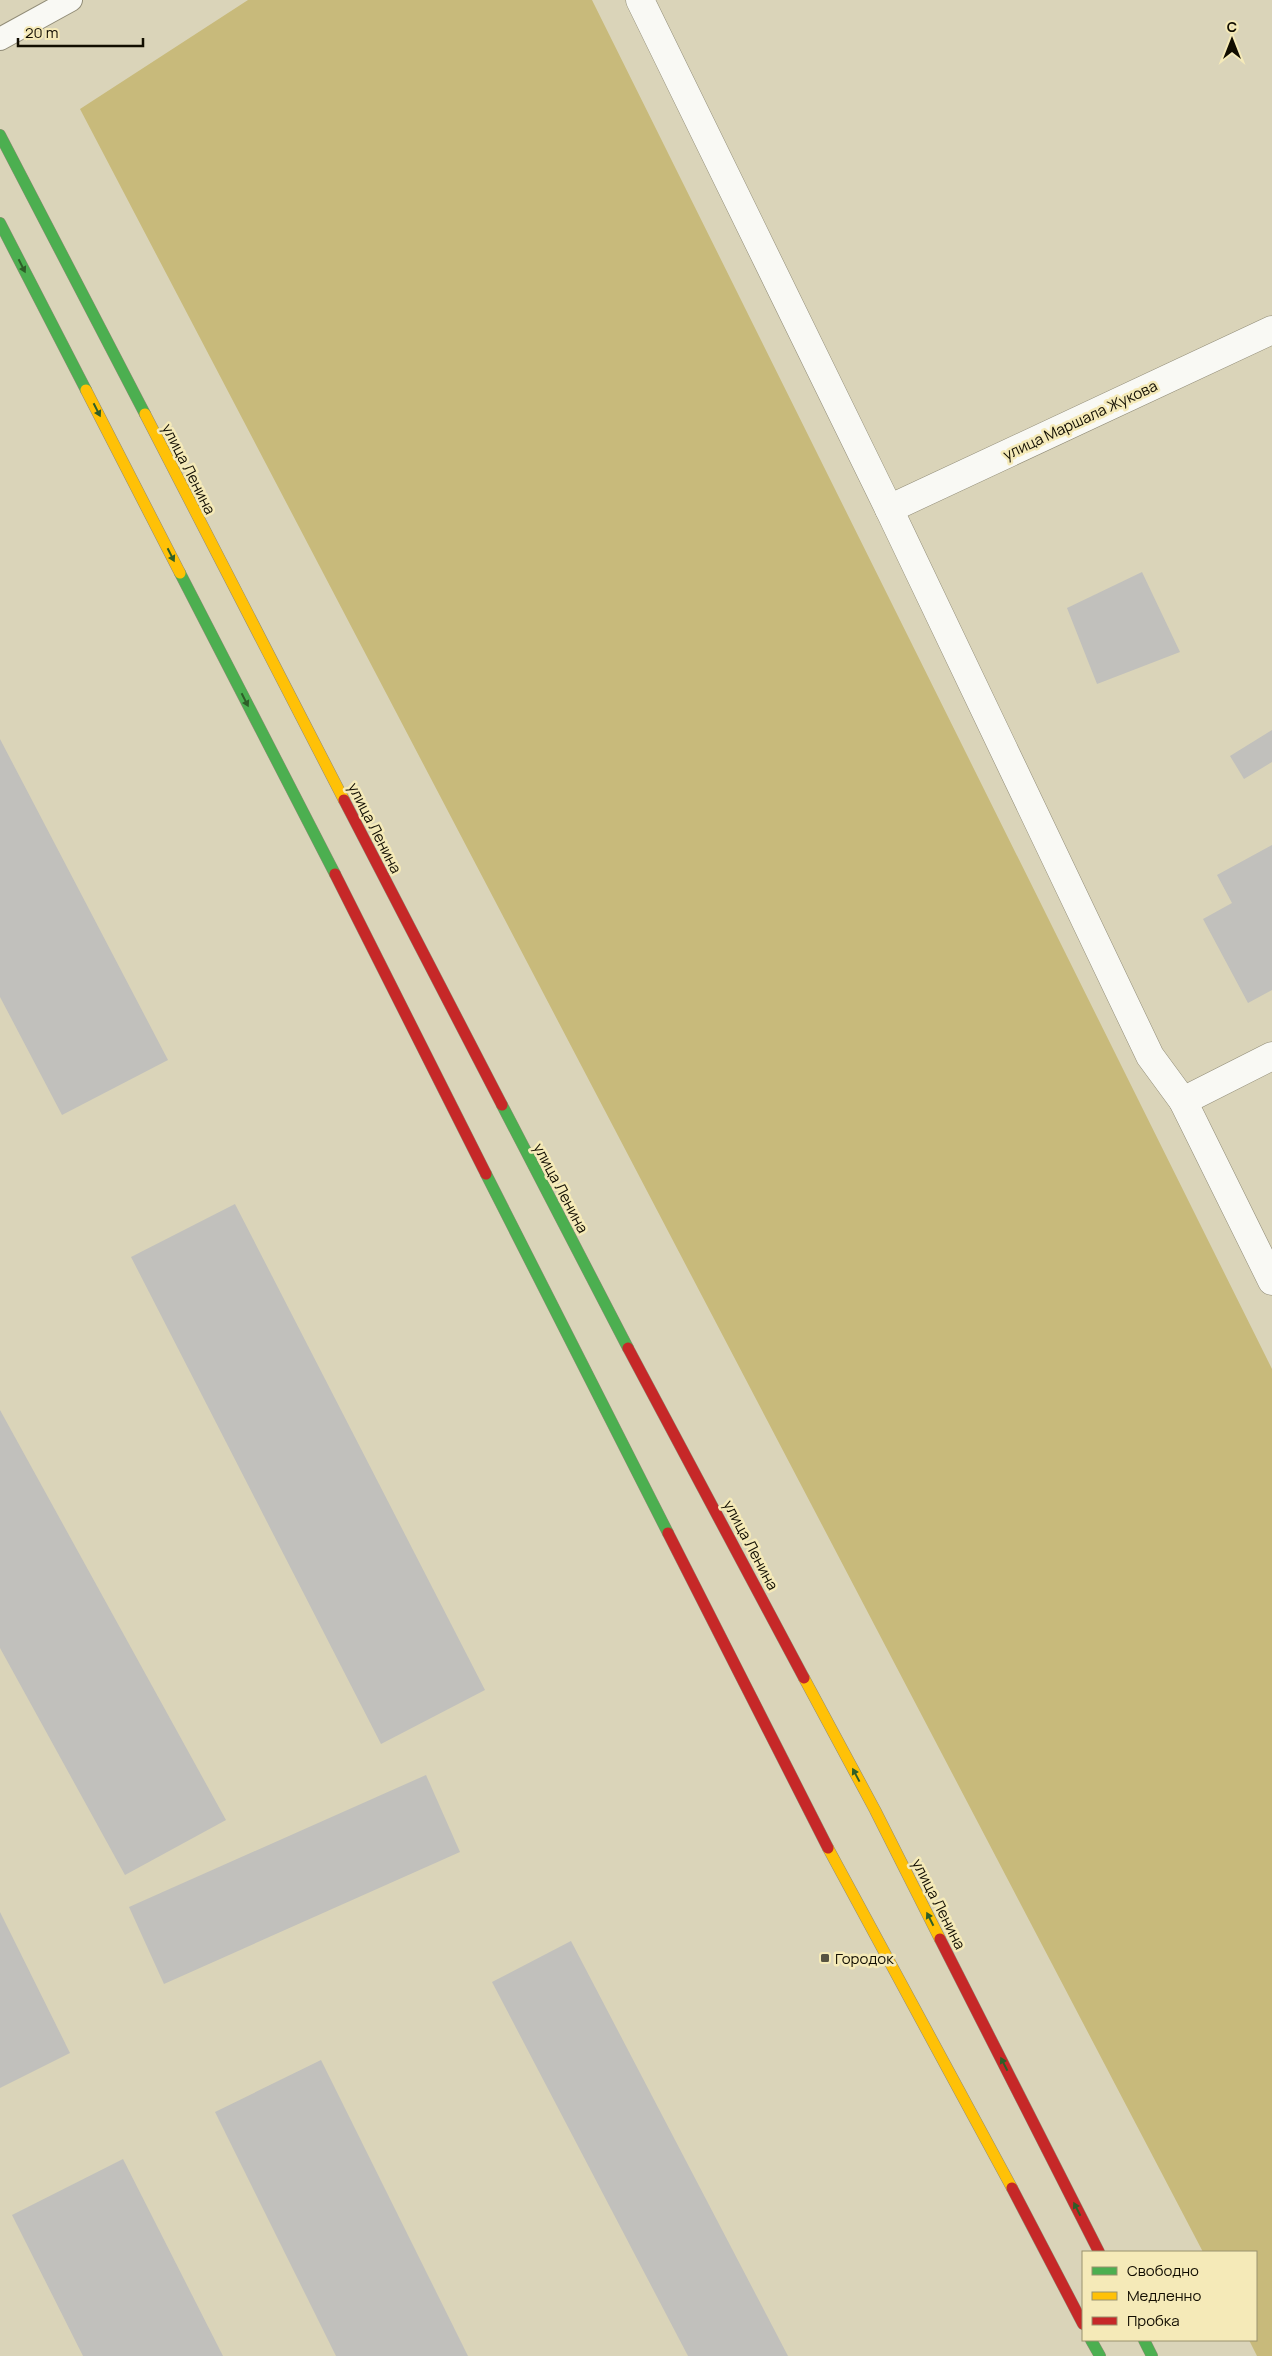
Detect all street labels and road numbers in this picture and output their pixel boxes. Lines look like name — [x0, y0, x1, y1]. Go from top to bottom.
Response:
street label: улица Маршала Жукова — [999, 375, 1161, 465]
street label: улица Ленина — [157, 420, 221, 518]
street label: улица Ленина — [343, 779, 407, 877]
street label: улица Ленина — [528, 1139, 594, 1237]
street label: улица Ленина — [718, 1496, 784, 1594]
street label: улица Ленина — [907, 1855, 971, 1953]

